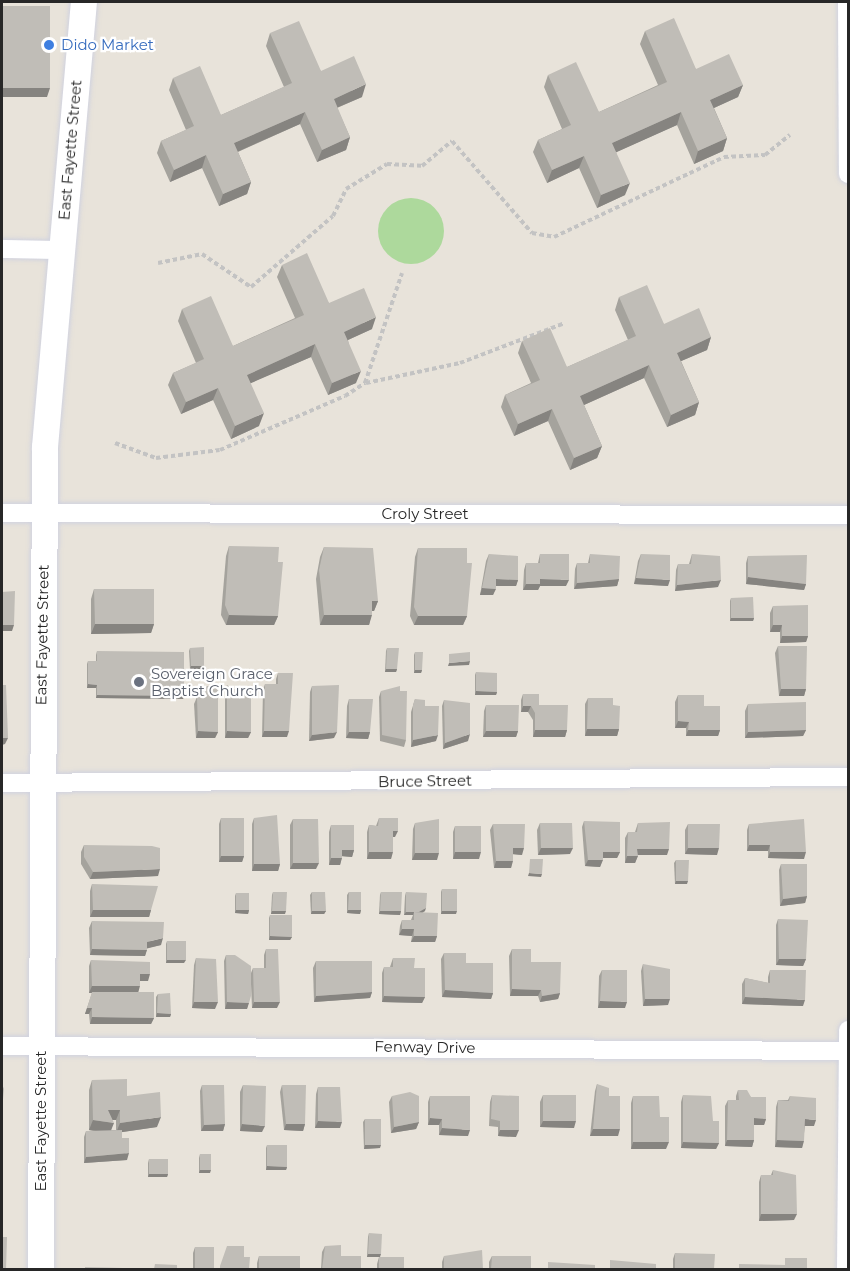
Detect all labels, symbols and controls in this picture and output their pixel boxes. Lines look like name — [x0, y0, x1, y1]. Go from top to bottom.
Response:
place label: Dido Market — [61, 36, 154, 54]
marker: Dido Market — [42, 38, 56, 52]
street label: East Fayette Street — [55, 79, 85, 221]
street label: Croly Street — [381, 505, 469, 523]
street label: East Fayette Street — [32, 564, 52, 706]
place label: Sovereign Grace Baptist Church — [151, 664, 273, 699]
marker: Sovereign Grace Baptist Church — [132, 675, 146, 689]
street label: Bruce Street — [378, 771, 472, 791]
street label: Fenway Drive — [374, 1037, 476, 1057]
street label: East Fayette Street — [32, 1051, 50, 1191]

